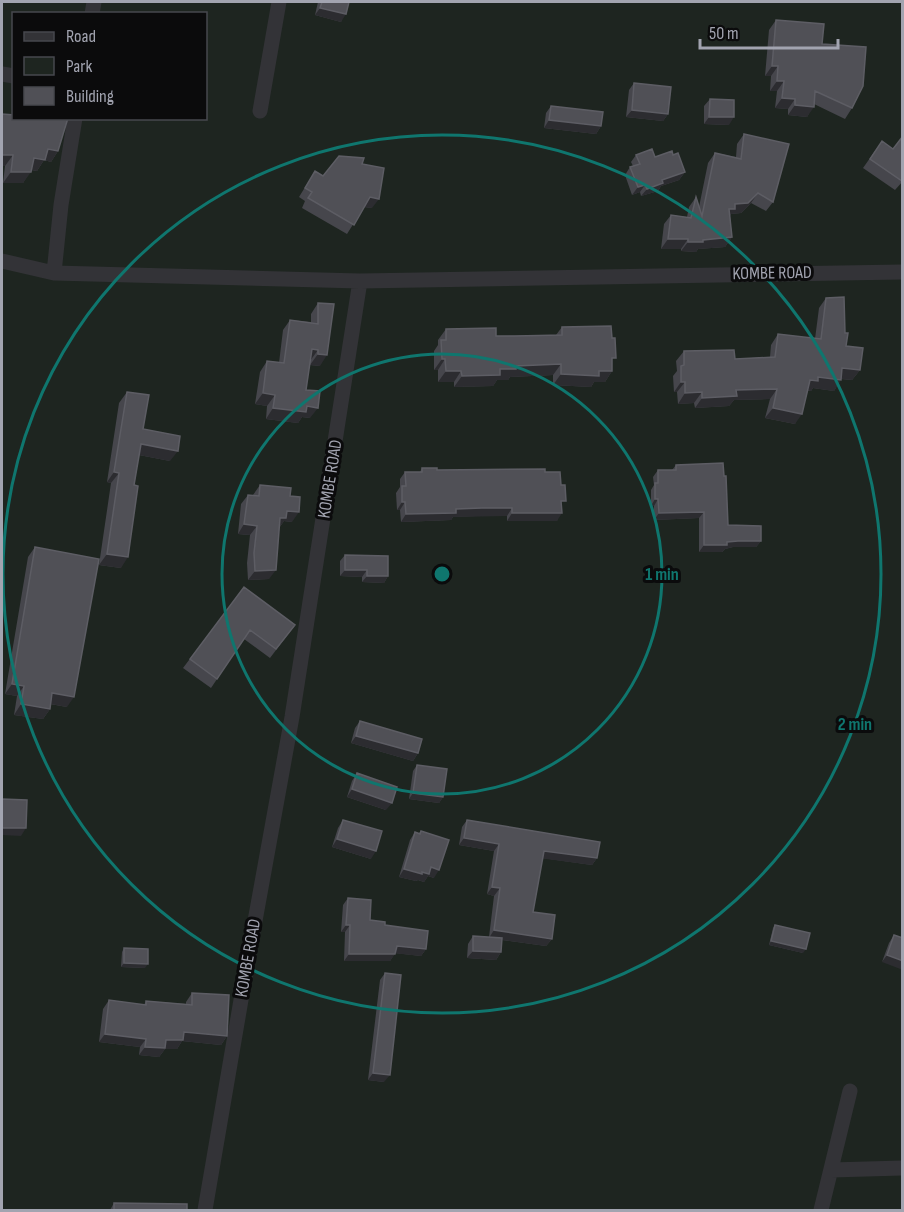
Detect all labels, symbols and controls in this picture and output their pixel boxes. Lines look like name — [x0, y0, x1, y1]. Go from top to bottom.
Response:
legend — [12, 12, 207, 120]
scale bar — [700, 12, 838, 50]
text: 50 m — [709, 23, 739, 44]
text: Road — [66, 26, 96, 47]
text: Park — [66, 56, 92, 77]
text: Building — [66, 86, 114, 107]
street label: KOMBE ROAD — [732, 262, 812, 284]
street label: KOMBE ROAD — [313, 438, 347, 520]
centre of rings — [432, 564, 452, 584]
text: 1 min — [645, 564, 679, 585]
text: 2 min — [838, 714, 872, 735]
street label: KOMBE ROAD — [231, 917, 265, 999]

